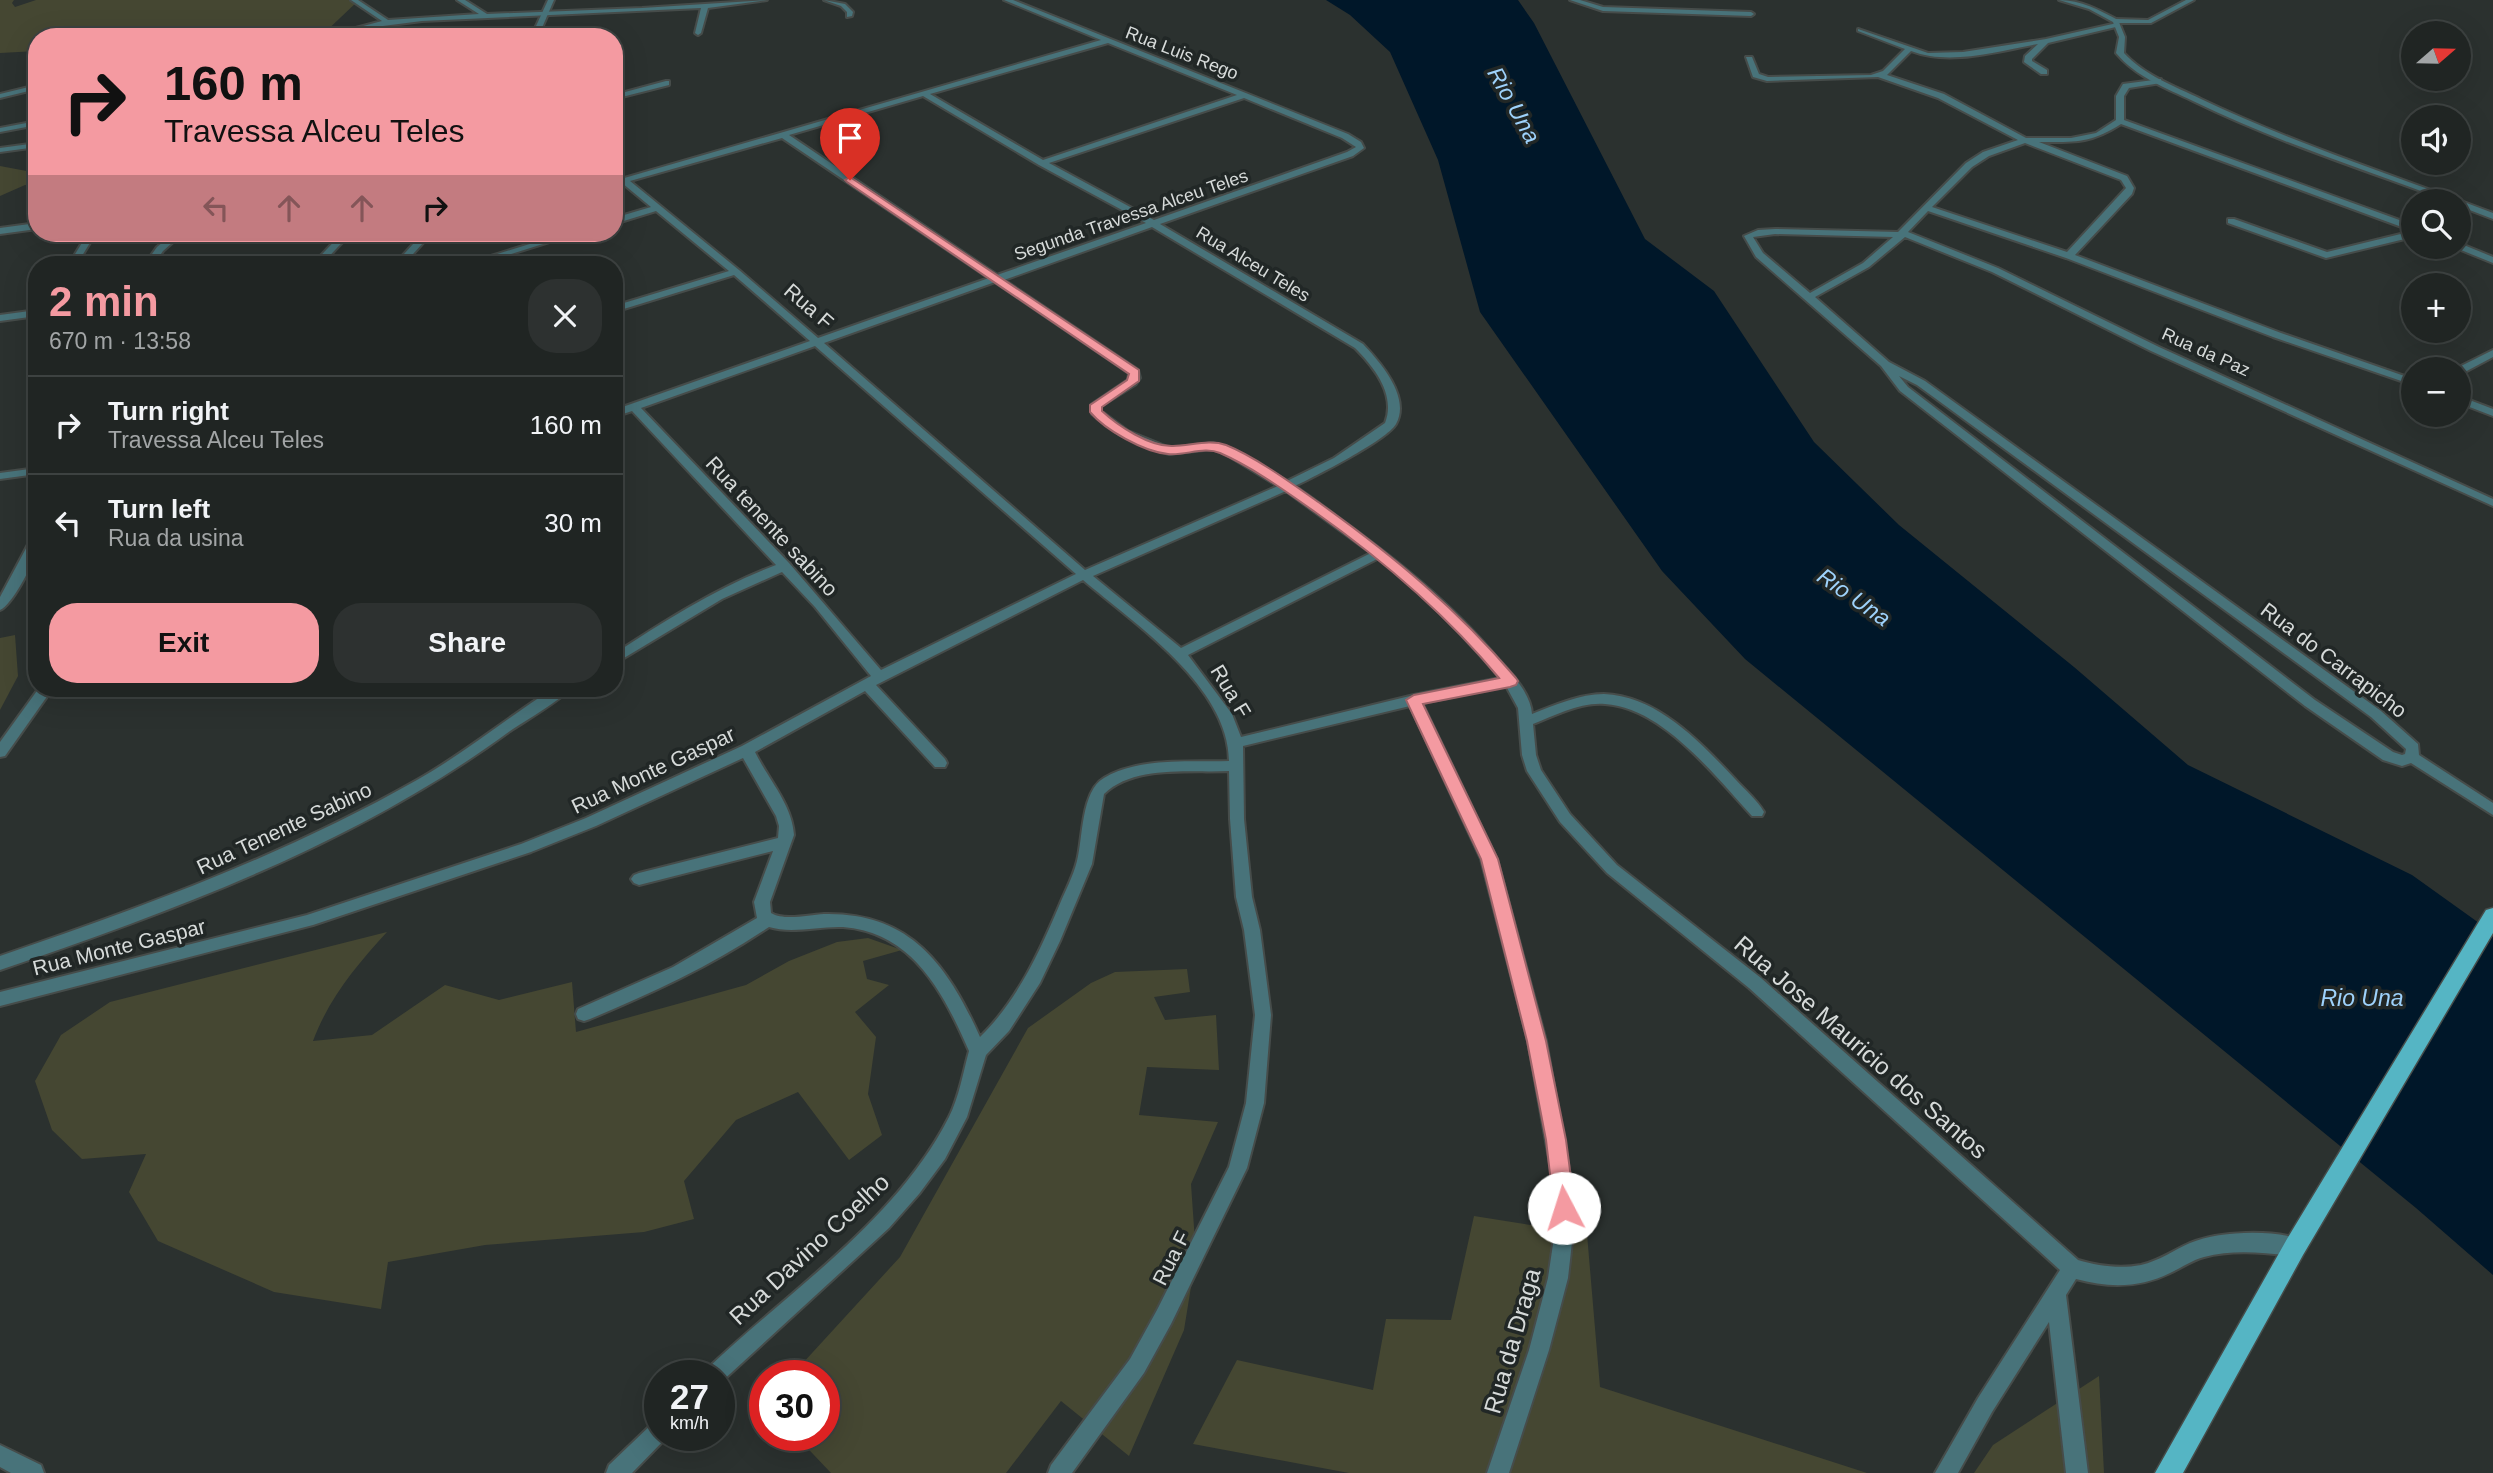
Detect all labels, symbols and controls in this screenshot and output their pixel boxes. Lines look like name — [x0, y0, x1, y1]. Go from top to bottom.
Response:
north arrow — [2401, 21, 2471, 91]
map controls — [2401, 21, 2471, 427]
street label: Rua Luis Rego — [1123, 22, 1241, 84]
icon: right — [49, 56, 140, 147]
text: 160 m — [164, 56, 303, 110]
water label: Rio Una — [1482, 62, 1546, 148]
button: sound — [2401, 105, 2471, 175]
pin — [820, 108, 880, 180]
text: Travessa Alceu Teles — [164, 113, 465, 149]
icon: arrive — [831, 119, 869, 157]
street label: Segunda Travessa Alceu Teles — [1012, 166, 1250, 264]
icon: left — [197, 189, 235, 227]
icon: ahead — [270, 189, 308, 227]
icon: ahead — [343, 189, 381, 227]
icon: right — [416, 189, 454, 227]
button: search — [2401, 189, 2471, 259]
street label: Rua Alceu Teles — [1193, 222, 1313, 306]
button: + — [2401, 273, 2471, 343]
text: 2 min — [49, 278, 159, 325]
button: close — [528, 279, 602, 353]
street label: Rua F — [780, 279, 838, 333]
street label: Rua da Paz — [2159, 324, 2253, 380]
text: 670 m · 13:58 — [49, 328, 191, 354]
button: − — [2401, 357, 2471, 427]
text: Turn right — [108, 396, 229, 426]
icon: right — [49, 406, 87, 444]
text: 160 m — [530, 410, 602, 440]
text: Travessa Alceu Teles — [108, 427, 324, 453]
street label: Rua tenente sabino — [701, 452, 843, 600]
text: Turn left — [108, 494, 210, 524]
icon: left — [49, 504, 87, 542]
text: 30 m — [544, 508, 602, 538]
text: Rua da usina — [108, 525, 244, 551]
water label: Rio Una — [1813, 563, 1895, 631]
street label: Rua do Carrapicho — [2257, 598, 2411, 722]
button: Exit — [49, 603, 319, 683]
button: Share — [333, 603, 602, 683]
street label: Rua F — [1206, 661, 1256, 721]
street label: Rua Monte Gaspar — [568, 722, 738, 818]
street label: Rua Tenente Sabino — [193, 777, 375, 879]
street label: Rua Monte Gaspar — [30, 914, 208, 980]
street label: Rua Jose Mauricio dos Santos — [1729, 930, 1993, 1164]
water label: Rio Una — [2320, 985, 2404, 1011]
street label: Rua Davino Coelho — [724, 1168, 894, 1330]
position arrow — [1527, 1171, 1601, 1245]
street label: Rua F — [1148, 1227, 1194, 1289]
street label: Rua da Draga — [1478, 1265, 1546, 1417]
speed limit sign: 30 — [749, 1360, 840, 1451]
text: 27 — [670, 1377, 709, 1416]
text: km/h — [670, 1413, 709, 1433]

